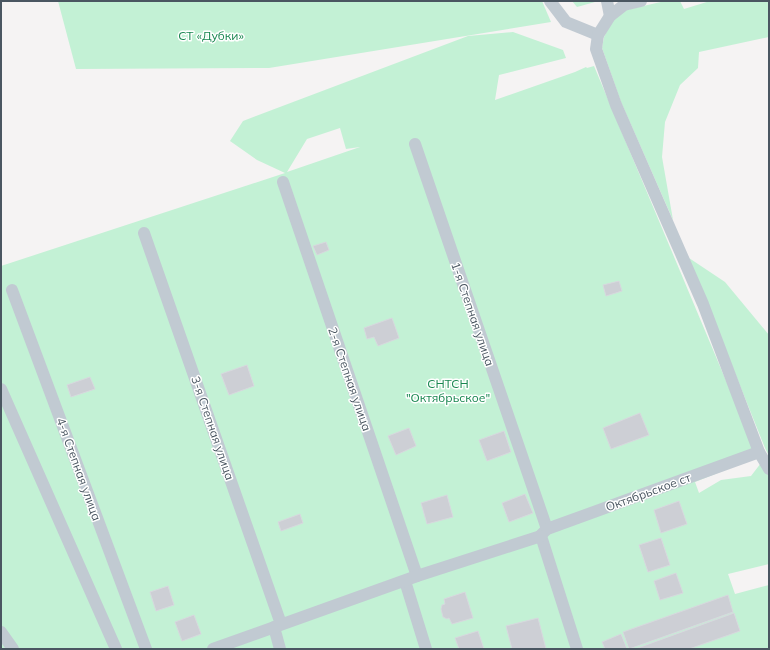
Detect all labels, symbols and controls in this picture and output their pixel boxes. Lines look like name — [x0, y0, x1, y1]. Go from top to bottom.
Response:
park label: СТ «Дубки» — [178, 28, 244, 43]
street label: 1-я Степная улица — [448, 260, 498, 368]
street label: 2-я Степная улица — [325, 325, 375, 433]
street label: 3-я Степная улица — [188, 374, 238, 482]
park label: СНТСН "Октябрьское" — [406, 376, 490, 405]
street label: 4-я Степная улица — [53, 415, 105, 523]
street label: Октябрьское ст — [603, 469, 693, 514]

